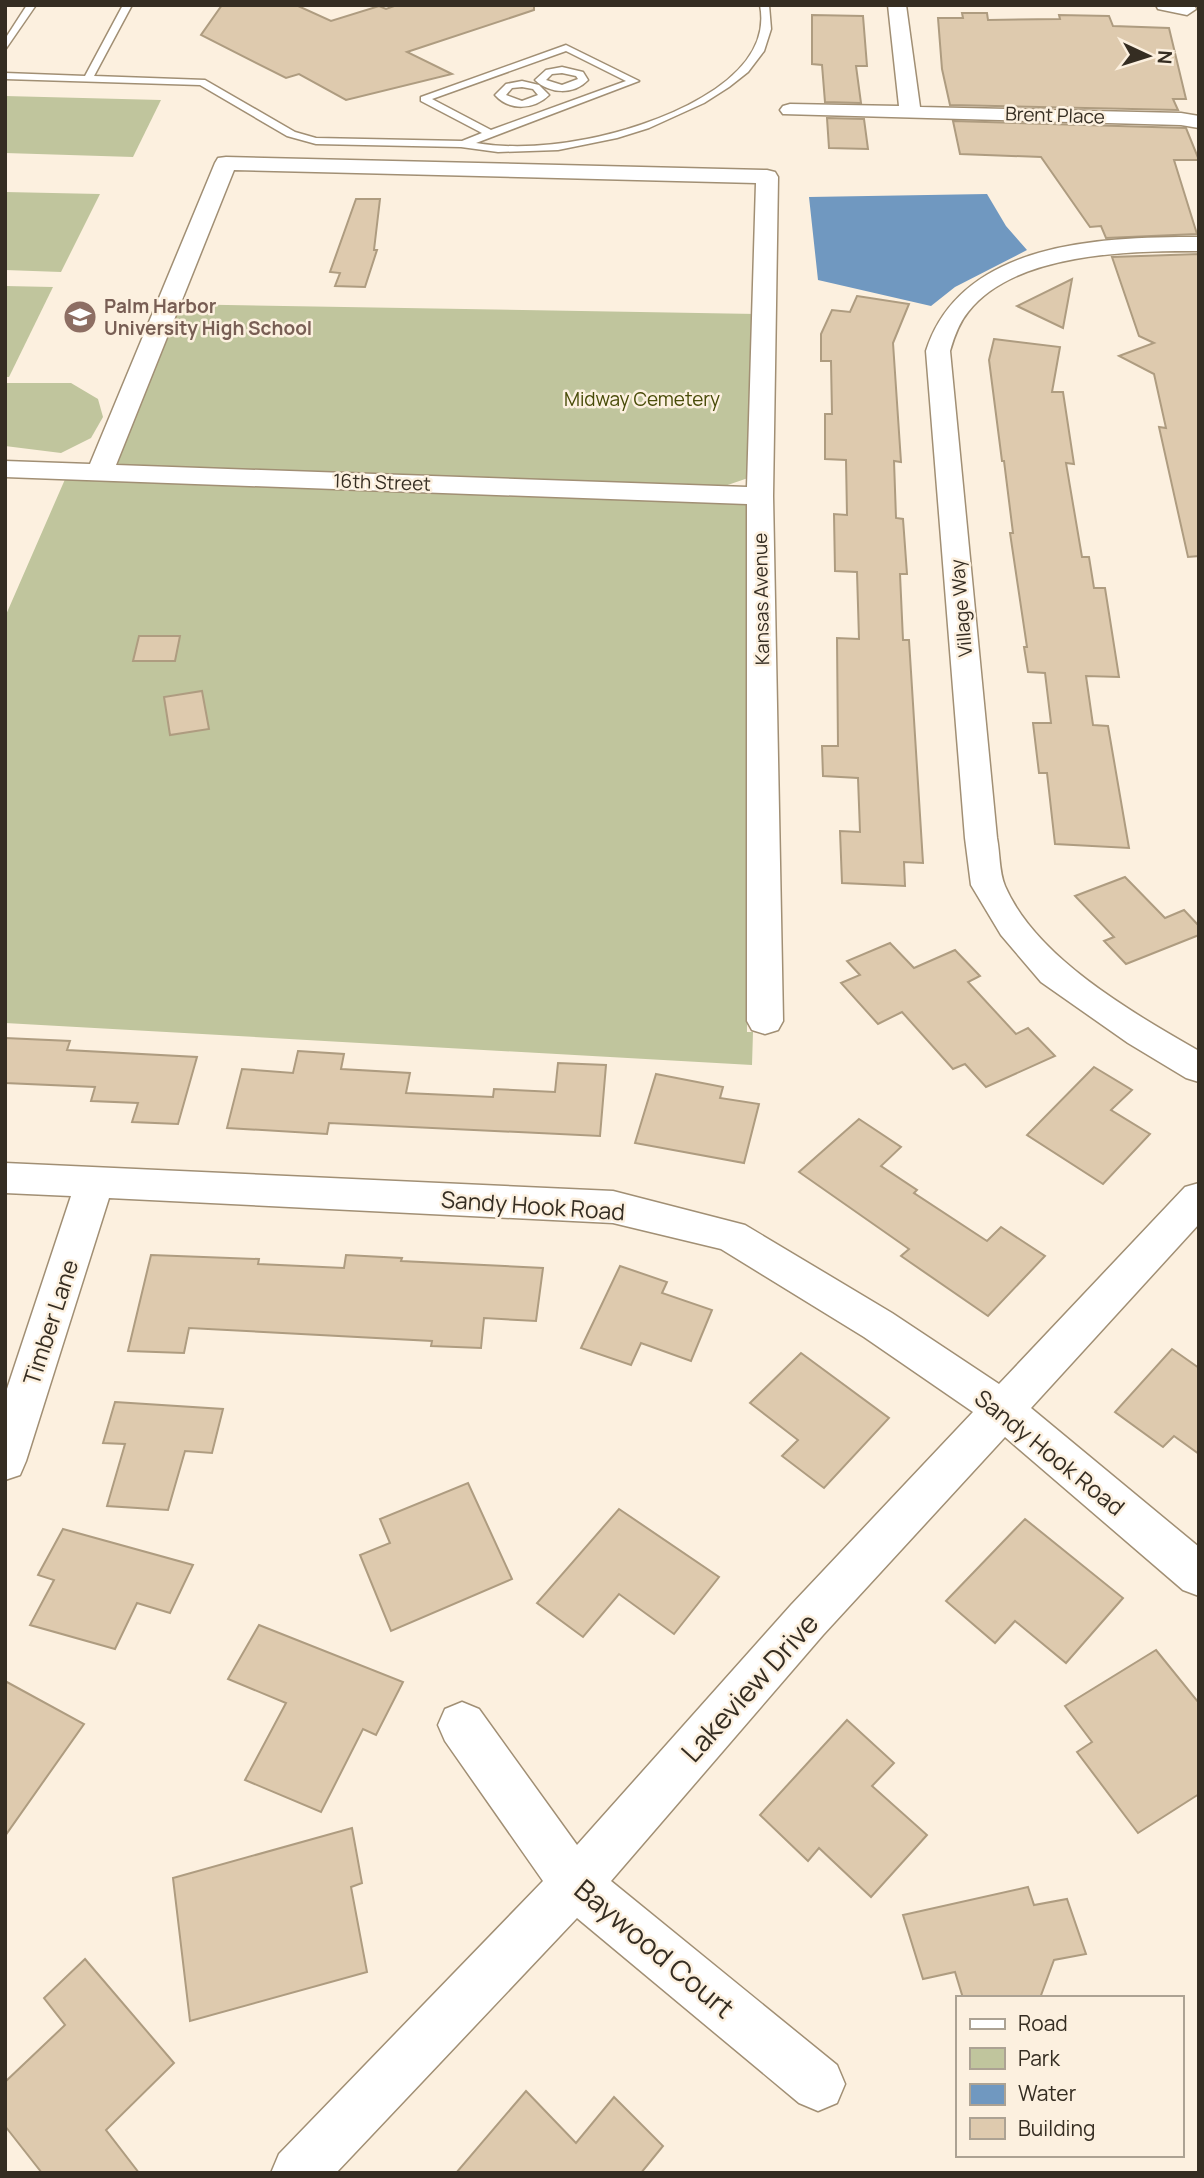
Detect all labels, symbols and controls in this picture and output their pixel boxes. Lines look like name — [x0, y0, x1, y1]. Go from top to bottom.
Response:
north arrow — [1113, 21, 1183, 91]
text: N — [1152, 49, 1178, 65]
street label: Brent Place — [1005, 100, 1105, 130]
place label: Palm Harbor University High School — [104, 293, 312, 341]
school or university icon: Palm Harbor University High School — [61, 298, 99, 336]
park label: Midway Cemetery — [564, 386, 720, 412]
street label: 16th Street — [333, 467, 431, 497]
street label: Kansas Avenue — [747, 533, 775, 665]
street label: Village Way — [944, 558, 978, 658]
street label: Sandy Hook Road — [440, 1183, 626, 1227]
street label: Timber Lane — [15, 1255, 85, 1389]
street label: Sandy Hook Road — [968, 1382, 1132, 1522]
street label: Lakeview Drive — [672, 1604, 826, 1770]
street label: Baywood Court — [567, 1870, 743, 2026]
legend — [956, 1996, 1183, 2157]
text: Road — [1018, 2009, 1068, 2037]
text: Park — [1018, 2044, 1060, 2072]
text: Water — [1018, 2079, 1077, 2107]
text: Building — [1018, 2114, 1095, 2142]

